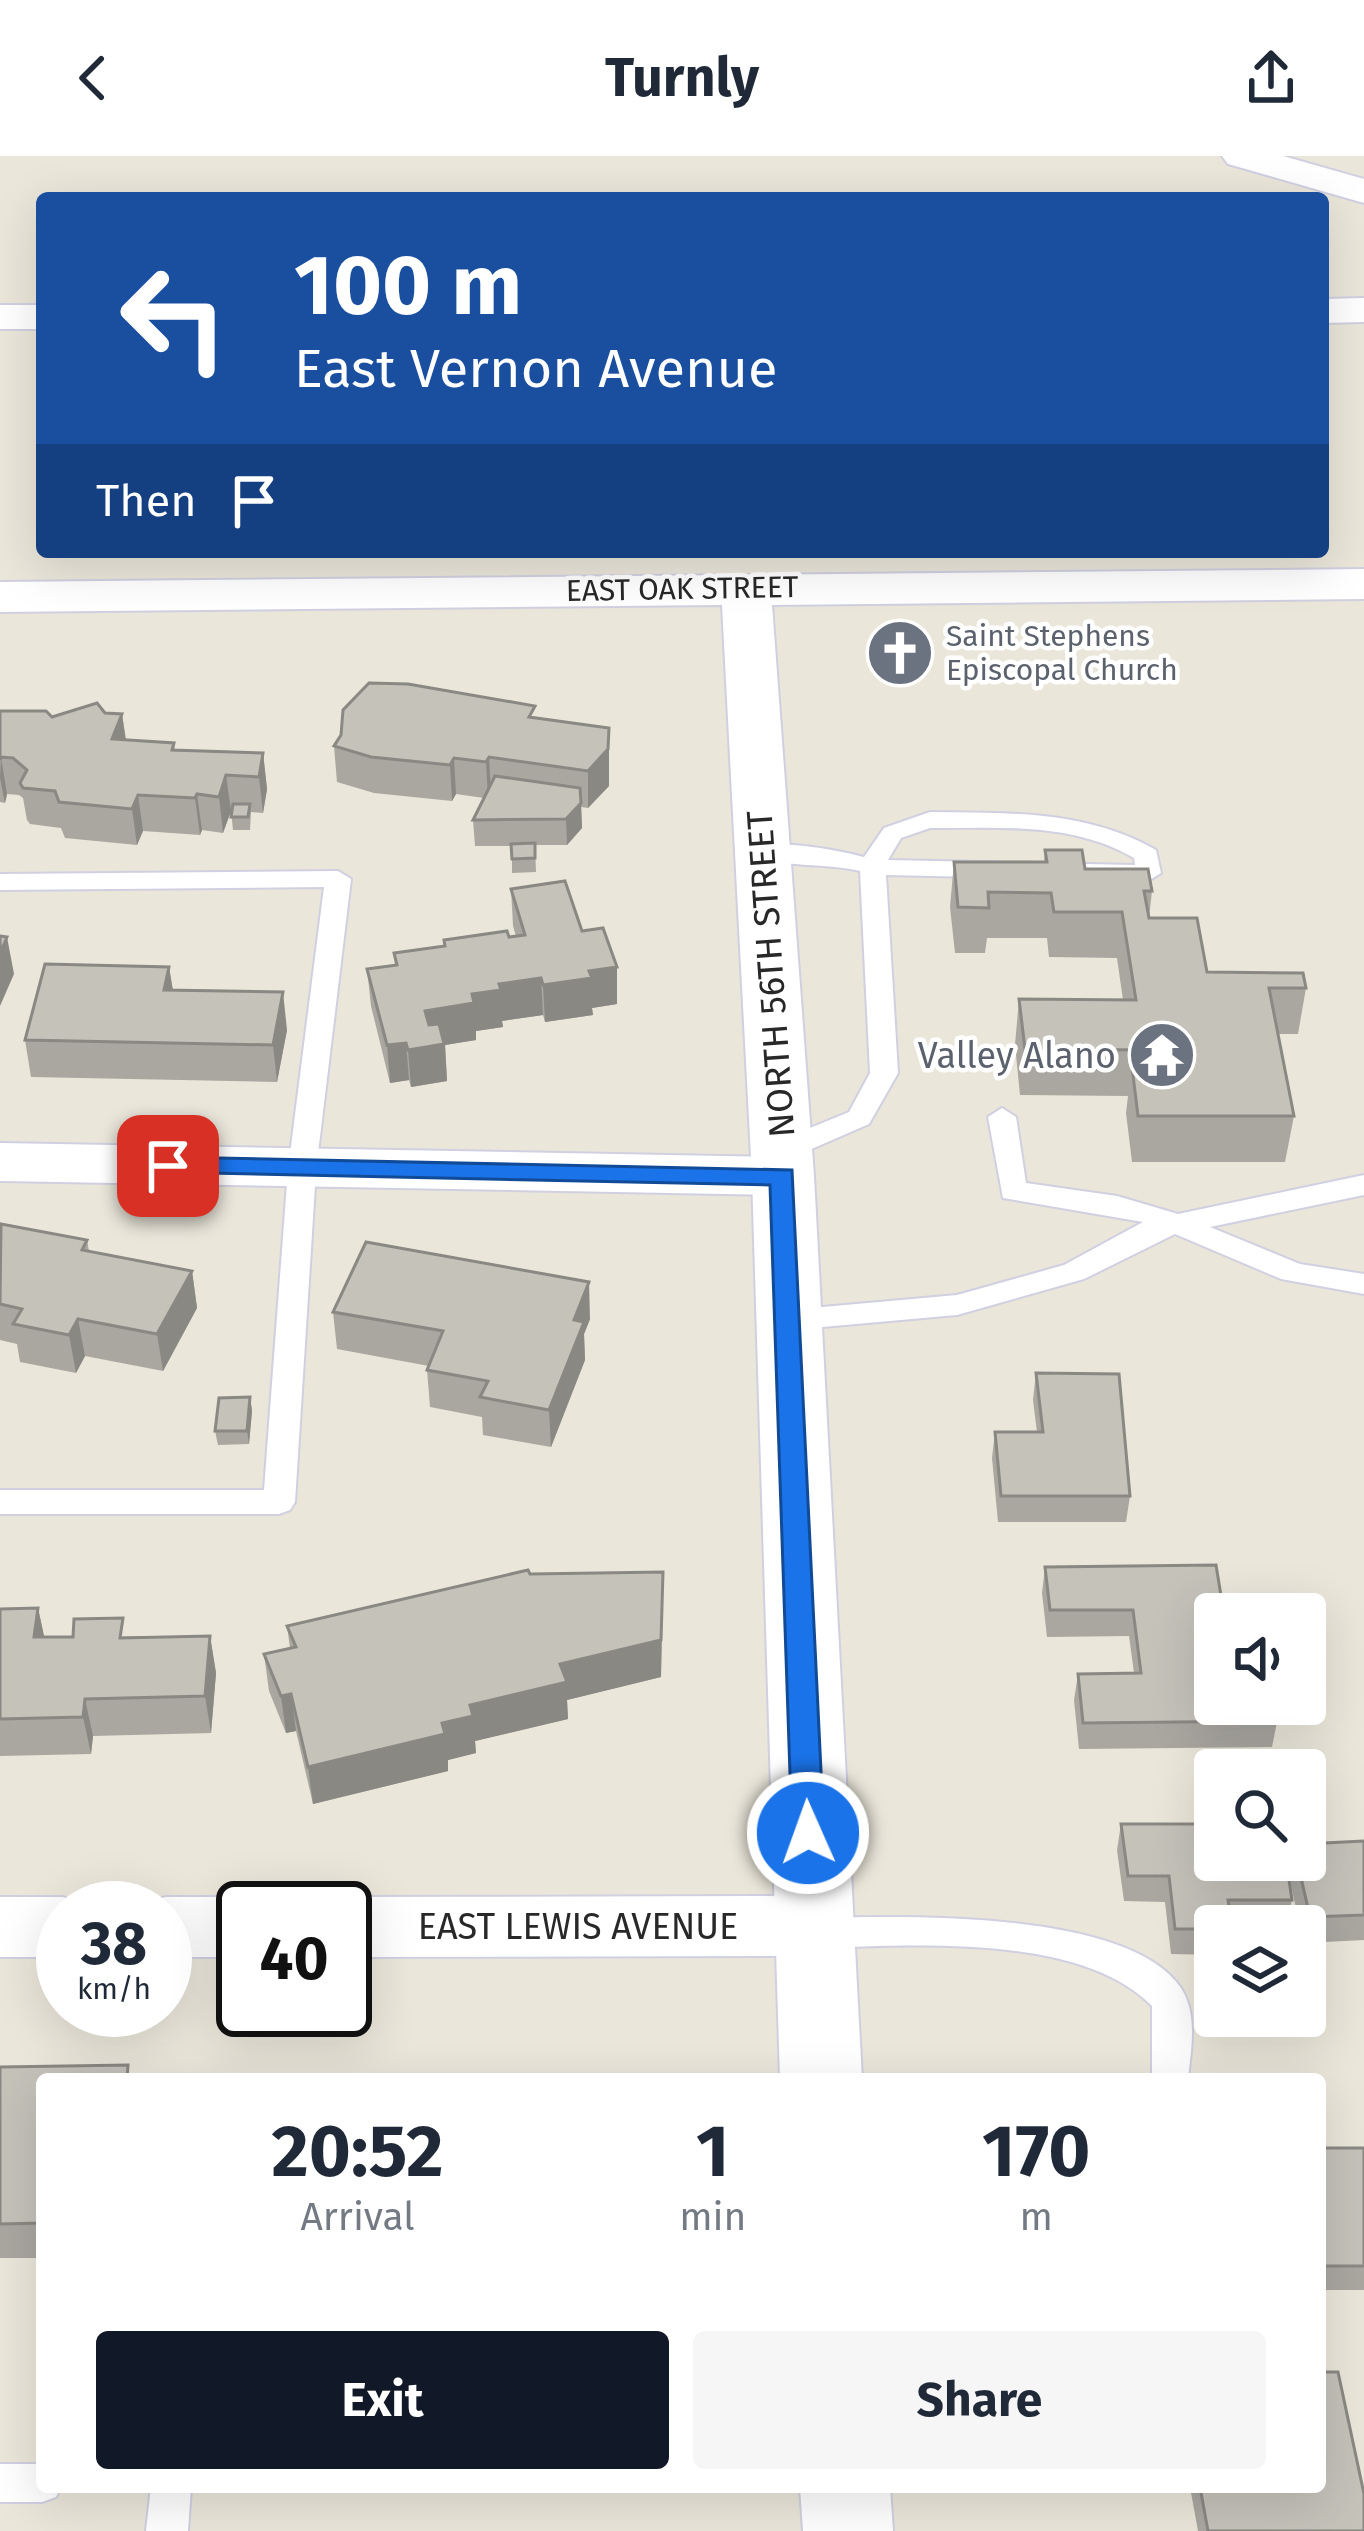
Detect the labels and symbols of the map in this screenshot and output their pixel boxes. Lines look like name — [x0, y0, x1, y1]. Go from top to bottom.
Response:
street label: EAST OAK STREET — [565, 569, 799, 609]
church icon: Saint Stephens Episcopal Church — [865, 618, 935, 688]
place label: Saint Stephens Episcopal Church — [946, 618, 1178, 688]
street label: NORTH 56TH STREET — [738, 809, 804, 1139]
temple icon: Valley Alano — [1127, 1020, 1197, 1090]
place label: Valley Alano — [918, 1034, 1116, 1078]
pin — [117, 1115, 219, 1217]
position arrow — [745, 1770, 871, 1896]
speed limit sign: 40 — [216, 1881, 372, 2037]
street label: EAST LEWIS AVENUE — [418, 1905, 738, 1949]

